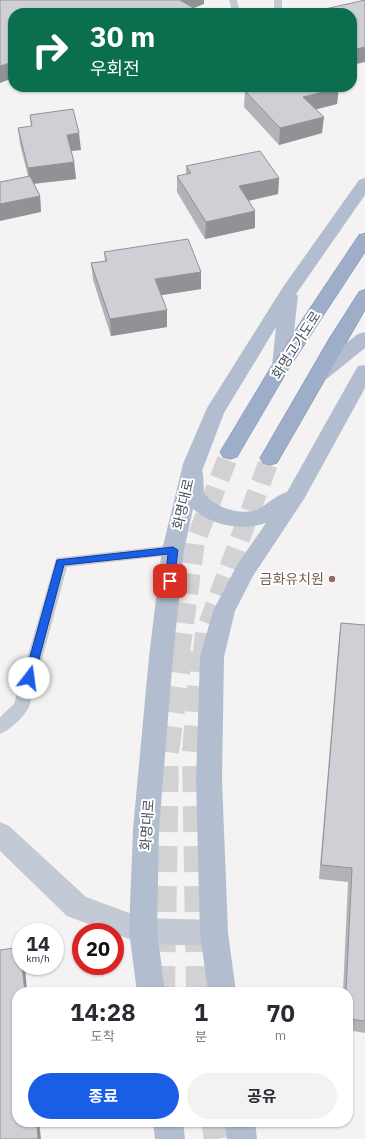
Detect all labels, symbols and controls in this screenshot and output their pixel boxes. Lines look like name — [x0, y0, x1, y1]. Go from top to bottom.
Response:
text: 30 m — [90, 18, 155, 55]
icon: right — [24, 24, 76, 76]
text: 우회전 — [90, 57, 140, 80]
street label: 화명고가도로 — [267, 308, 325, 382]
street label: 화명대로 — [168, 477, 198, 531]
pin — [153, 564, 187, 598]
icon: arrive — [159, 570, 181, 592]
place label: 금화유치원 — [260, 570, 324, 588]
marker: 금화유치원 — [327, 574, 337, 584]
position arrow — [8, 657, 50, 699]
street label: 화명대로 — [136, 799, 158, 851]
speed limit sign: 20 — [72, 923, 124, 975]
text: 14 — [26, 930, 50, 957]
text: km/h — [26, 952, 50, 965]
text: 14:28 — [70, 996, 136, 1028]
text: 1 — [194, 996, 208, 1028]
text: 70 — [266, 997, 295, 1029]
text: m — [275, 1027, 286, 1044]
text: 도착 — [91, 1028, 115, 1045]
text: 분 — [195, 1028, 207, 1045]
button: 종료 — [28, 1073, 179, 1119]
button: 공유 — [187, 1073, 337, 1119]

